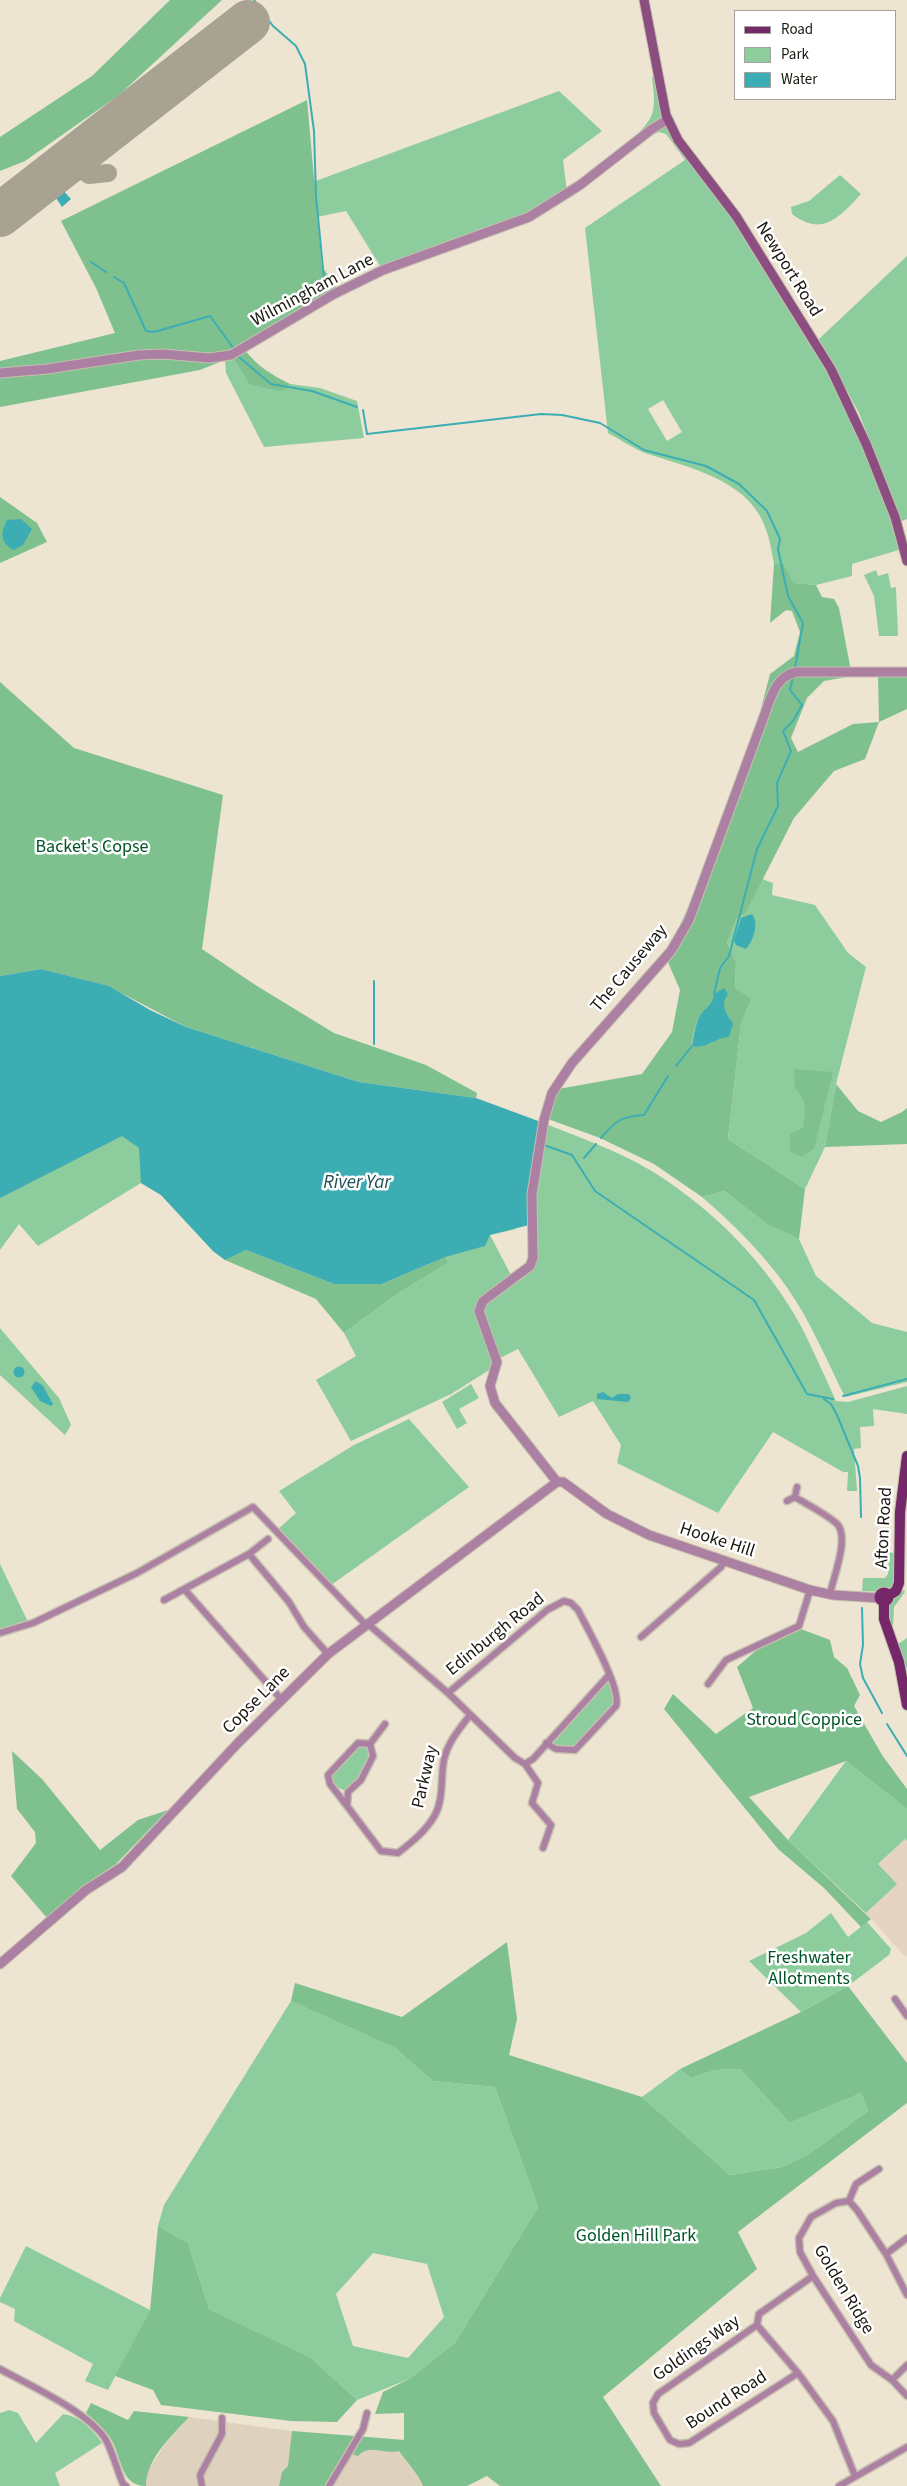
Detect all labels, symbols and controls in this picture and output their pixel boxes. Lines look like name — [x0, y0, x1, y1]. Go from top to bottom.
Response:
legend — [734, 10, 897, 100]
text: Road — [781, 19, 813, 40]
text: Park — [781, 44, 809, 65]
text: Water — [781, 69, 817, 90]
street label: Newport Road — [750, 219, 826, 321]
street label: Wilmingham Lane — [248, 250, 378, 332]
park label: Backet's Copse — [36, 837, 148, 859]
street label: The Causeway — [587, 921, 673, 1017]
water label: River Yar — [323, 1173, 391, 1195]
street label: Afton Road — [872, 1487, 898, 1569]
street label: Hooke Hill — [677, 1519, 757, 1563]
street label: Edinburgh Road — [442, 1589, 550, 1681]
street label: Copse Lane — [219, 1663, 295, 1739]
park label: Stroud Coppice — [746, 1710, 862, 1732]
street label: Parkway — [408, 1743, 444, 1811]
park label: Freshwater Allotments — [767, 1948, 851, 1990]
park label: Golden Hill Park — [576, 2226, 696, 2248]
street label: Golden Ridge — [808, 2241, 878, 2339]
street label: Goldings Way — [649, 2311, 745, 2387]
street label: Bound Road — [682, 2367, 772, 2435]

